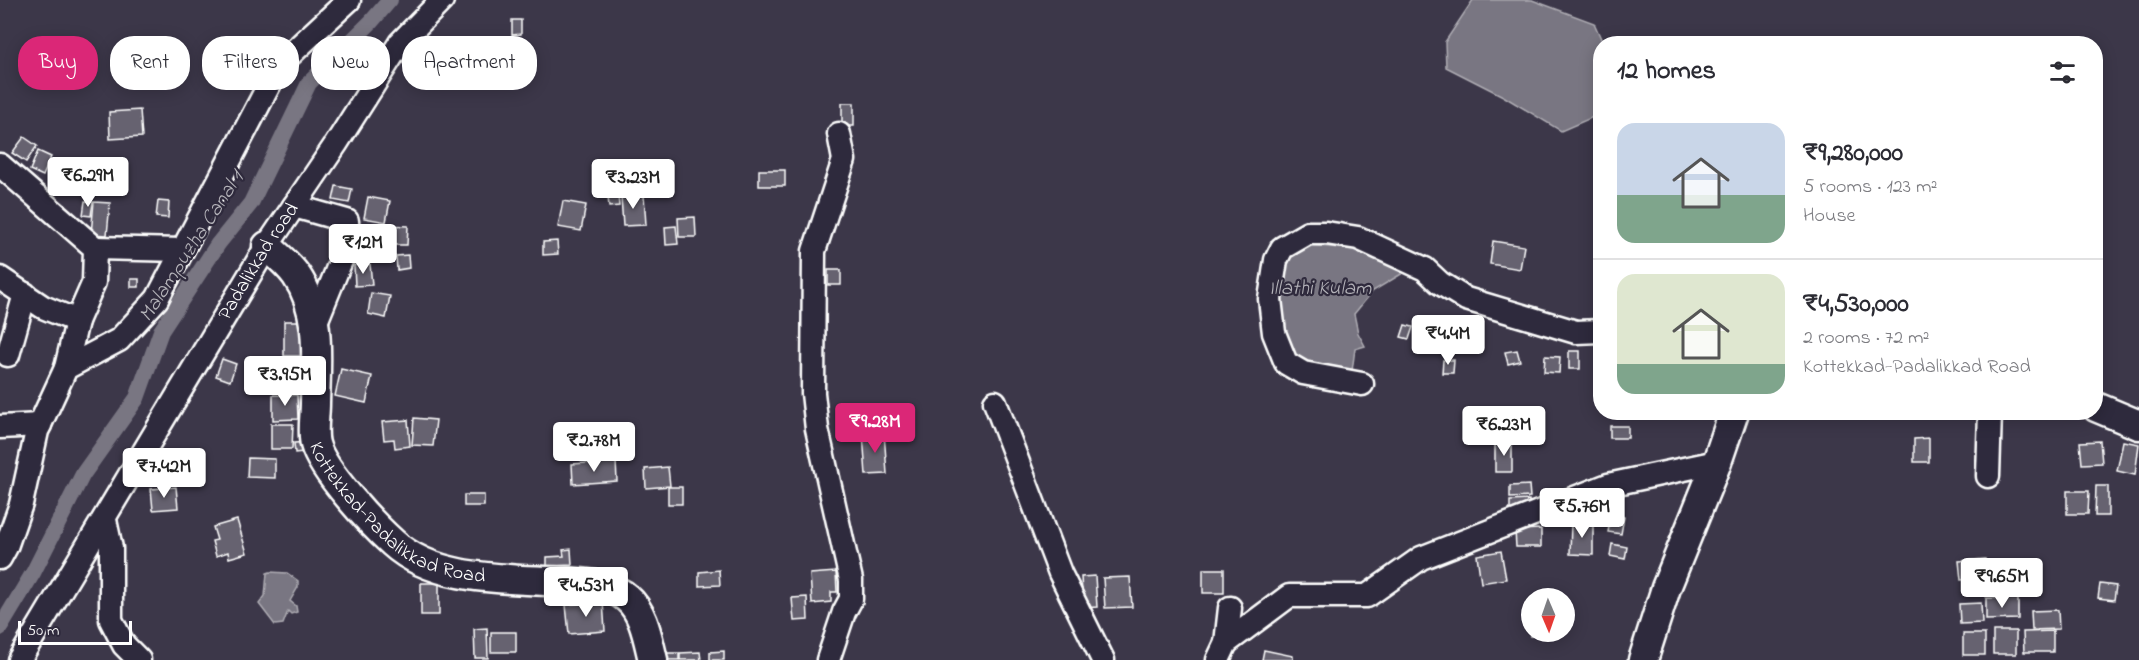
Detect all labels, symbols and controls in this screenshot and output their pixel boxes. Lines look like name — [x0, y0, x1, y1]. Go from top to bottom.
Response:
chip: Buy — [18, 36, 98, 90]
chip: Rent — [110, 36, 190, 90]
chip: Filters — [202, 36, 299, 90]
chip: New — [311, 36, 390, 90]
chip: Apartment — [402, 36, 537, 90]
text: 12 homes — [1617, 53, 1716, 91]
icon: filters — [2046, 56, 2079, 89]
text: ₹9,280,000 — [1803, 135, 1903, 173]
icon: home — [1665, 147, 1737, 219]
pin: ₹6.29M — [39, 157, 137, 208]
pin: ₹3.23M — [584, 159, 682, 210]
text: ₹6.29M — [62, 162, 114, 191]
water label: Malampuzha Canal 1 — [132, 163, 254, 328]
text: ₹3.23M — [606, 164, 660, 193]
text: 5 rooms · 123 m² — [1803, 173, 1937, 202]
street label: Padalikkad road — [211, 197, 307, 326]
text: House — [1803, 202, 1856, 231]
pin: ₹12M — [327, 224, 399, 275]
text: ₹12M — [343, 229, 383, 258]
water label: Illathi Kulam — [1269, 274, 1372, 304]
text: ₹4,530,000 — [1803, 286, 1909, 324]
icon: home — [1665, 298, 1737, 370]
pin: ₹4.4M — [1406, 315, 1490, 366]
text: ₹4.4M — [1426, 320, 1470, 349]
text: 2 rooms · 72 m² — [1803, 324, 1930, 353]
text: Kottekkad-Padalikkad Road — [1803, 353, 2031, 382]
pin: ₹3.95M — [236, 356, 334, 407]
text: ₹3.95M — [258, 361, 312, 390]
pin: ₹9.28M — [826, 403, 924, 454]
pin: ₹6.23M — [1455, 406, 1553, 457]
text: ₹9.28M — [849, 408, 901, 437]
text: ₹6.23M — [1476, 411, 1532, 440]
pin: ₹2.78M — [545, 422, 643, 473]
text: ₹2.78M — [567, 427, 621, 456]
street label: Kottekkad-Padalikkad Road — [301, 438, 487, 592]
pin: ₹7.42M — [115, 448, 213, 499]
text: ₹7.42M — [137, 453, 191, 482]
pin: ₹5.76M — [1533, 488, 1631, 539]
text: ₹5.76M — [1554, 493, 1610, 522]
pin: ₹9.65M — [1953, 558, 2051, 609]
text: ₹9.65M — [1975, 563, 2029, 592]
pin: ₹4.53M — [537, 567, 635, 618]
text: ₹4.53M — [558, 572, 614, 601]
north arrow — [1521, 588, 1575, 642]
map controls — [1521, 588, 1575, 642]
scale bar — [18, 618, 132, 646]
text: 50 m — [27, 619, 59, 643]

